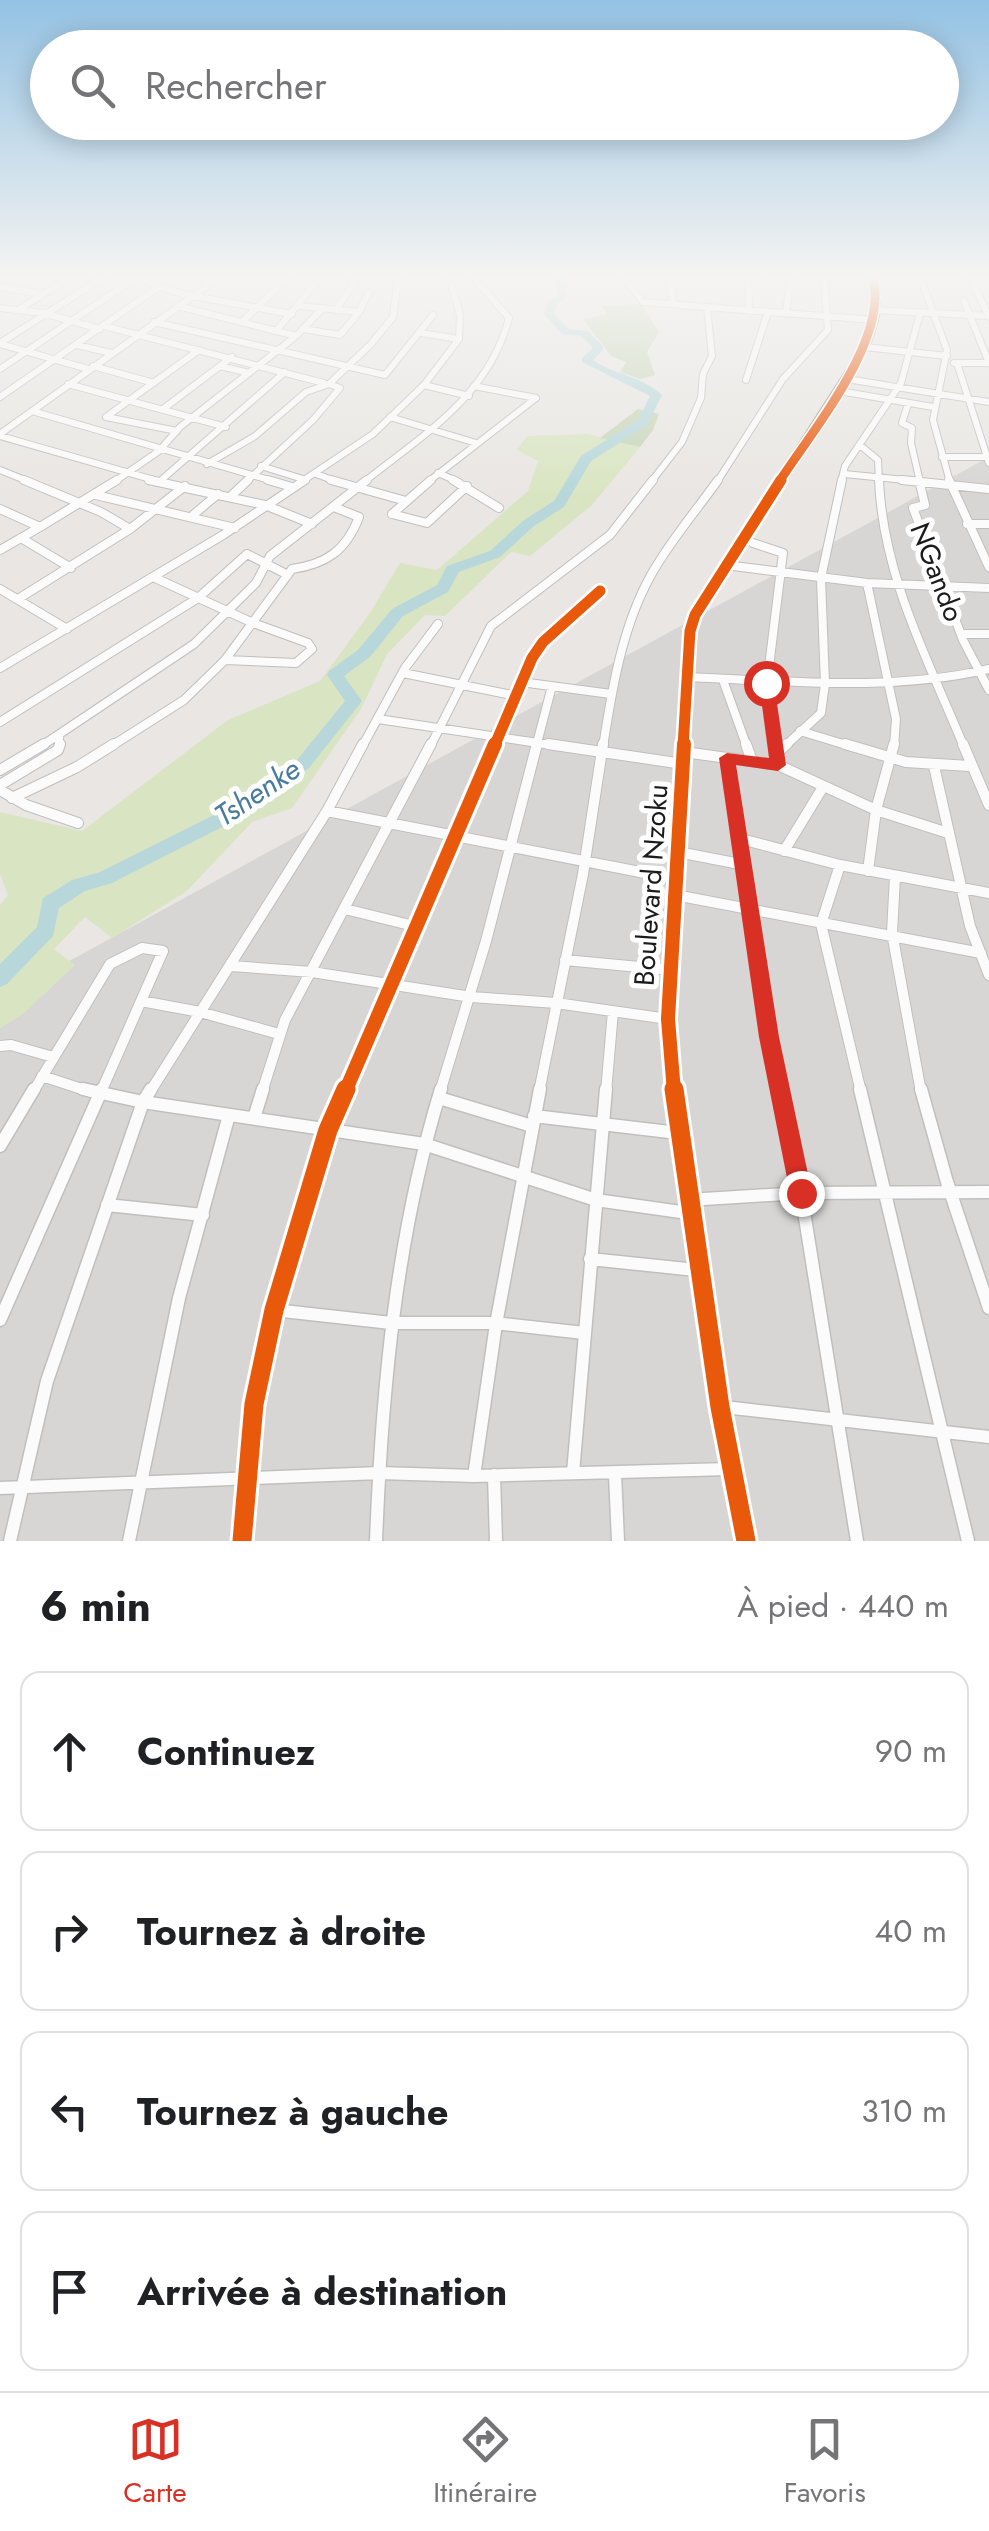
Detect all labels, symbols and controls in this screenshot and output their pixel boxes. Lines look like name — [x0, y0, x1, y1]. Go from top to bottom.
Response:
search box — [30, 30, 959, 140]
icon: search — [65, 58, 120, 113]
text: Rechercher — [145, 58, 327, 113]
street label: NGando — [899, 517, 975, 627]
route start — [744, 661, 790, 707]
water label: Tshenke — [206, 748, 308, 836]
street label: Boulevard Nzoku — [624, 783, 678, 987]
route end — [779, 1171, 825, 1217]
text: 6 min — [40, 1576, 151, 1637]
text: À pied · 440 m — [737, 1583, 949, 1629]
icon: ahead — [42, 1724, 97, 1779]
text: Continuez — [137, 1724, 315, 1779]
text: 90 m — [875, 1728, 947, 1774]
icon: right — [42, 1904, 97, 1959]
text: Tournez à droite — [137, 1904, 426, 1959]
text: 40 m — [875, 1908, 947, 1954]
icon: left — [42, 2084, 97, 2139]
text: Tournez à gauche — [137, 2084, 448, 2139]
text: 310 m — [861, 2088, 947, 2134]
icon: arrive — [42, 2264, 97, 2319]
text: Arrivée à destination — [137, 2264, 507, 2319]
tab: Carte — [123, 2412, 187, 2513]
tab: Itinéraire — [433, 2412, 537, 2513]
tab: Favoris — [784, 2412, 866, 2513]

